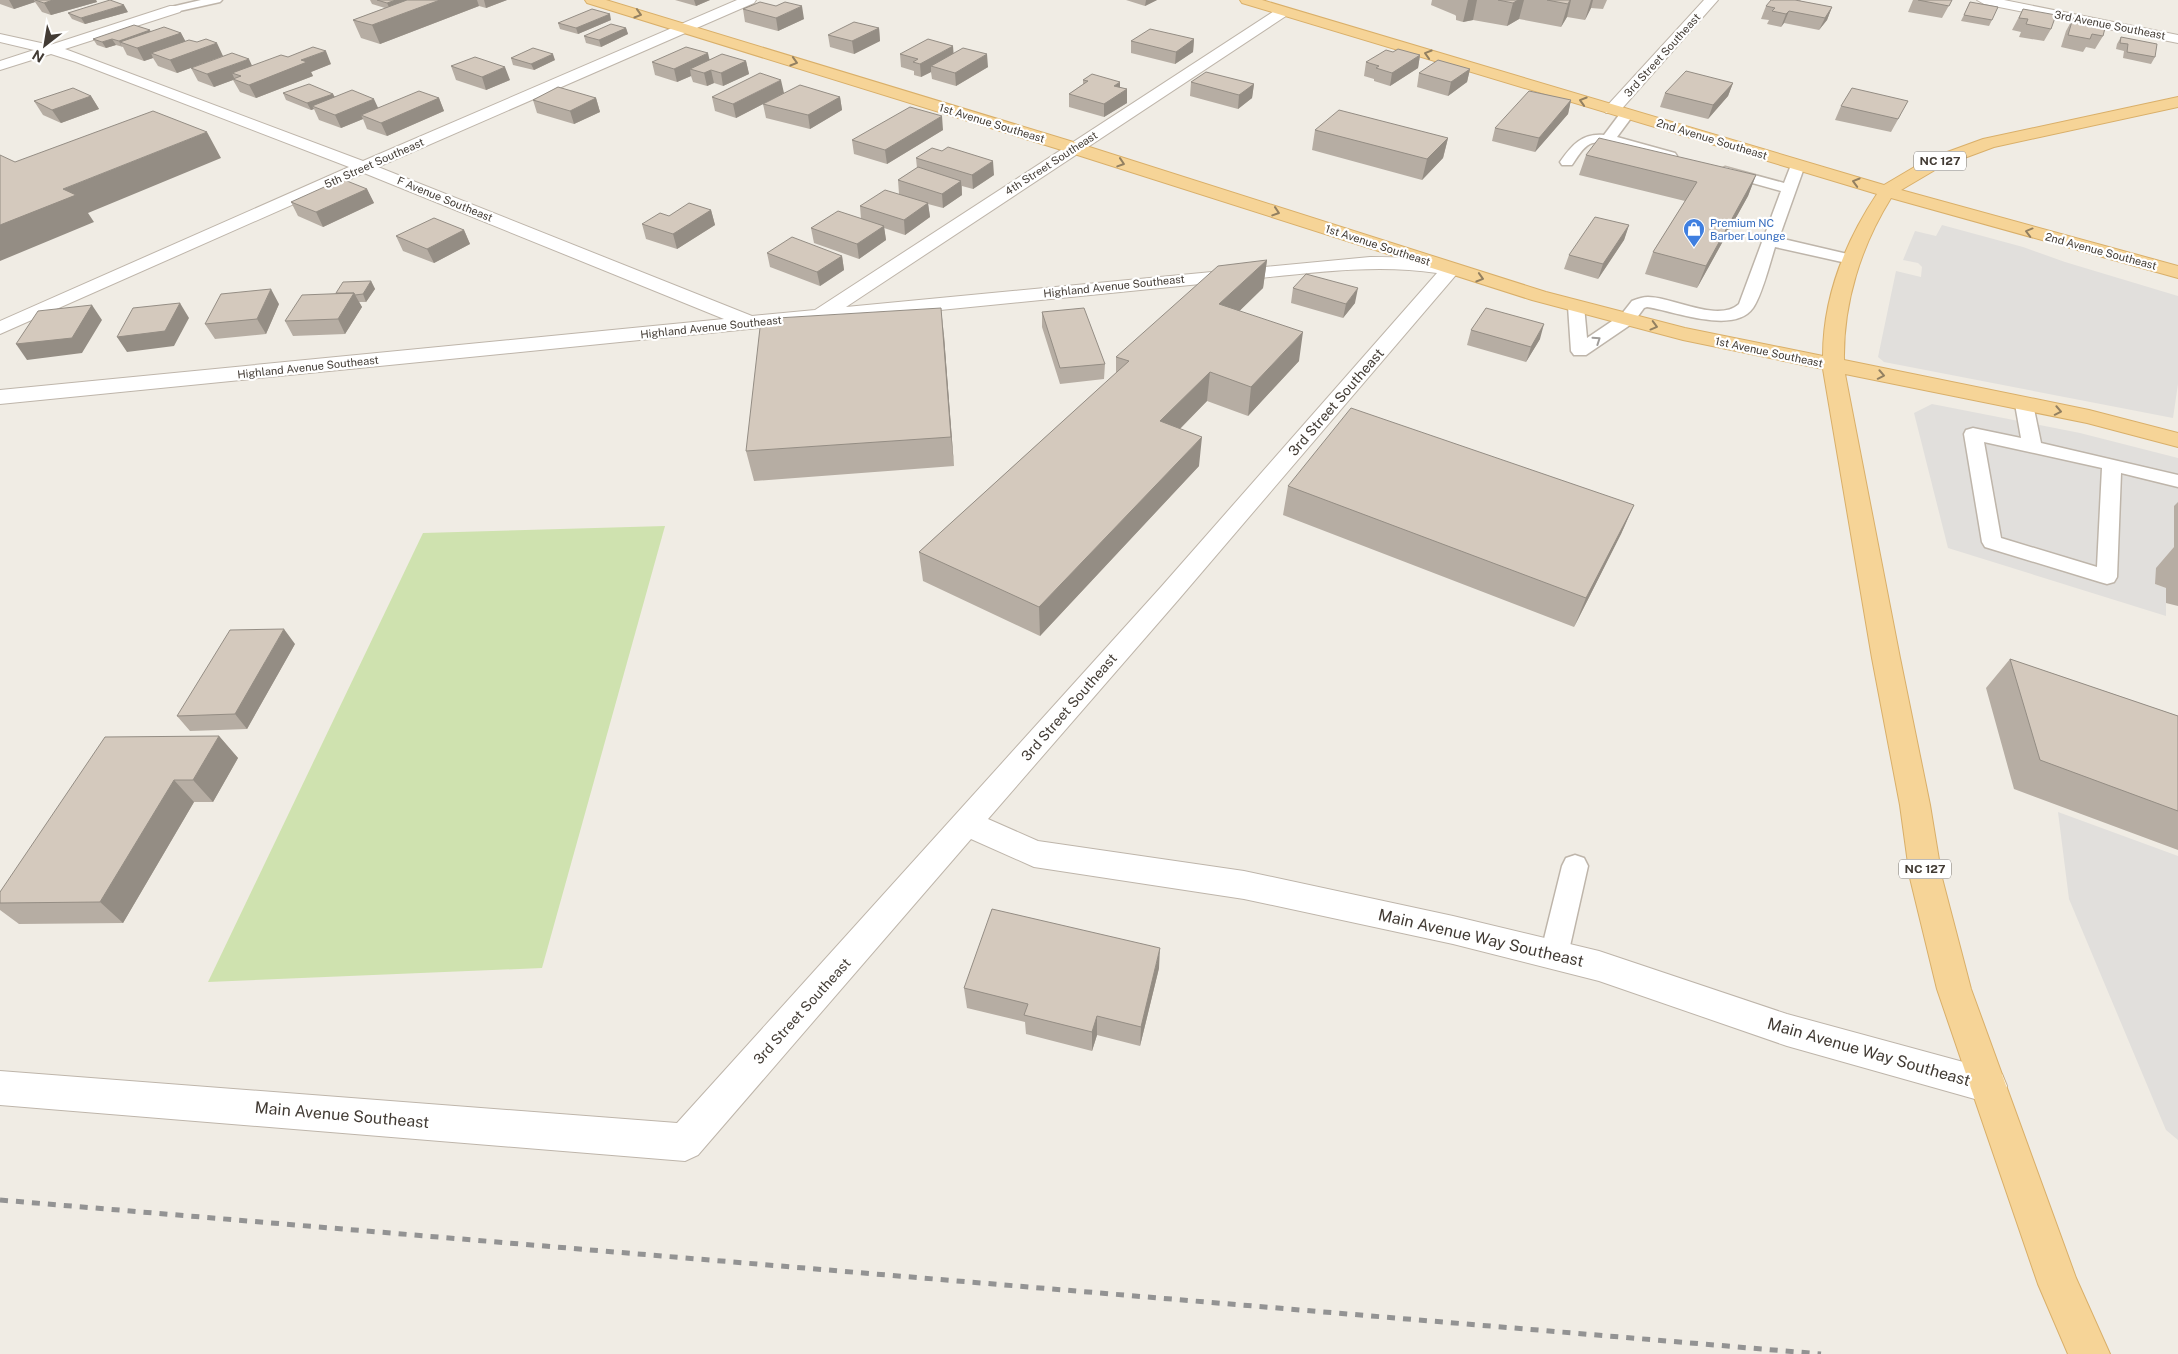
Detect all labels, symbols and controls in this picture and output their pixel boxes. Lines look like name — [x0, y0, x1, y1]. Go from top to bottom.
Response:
street label: 3rd Avenue Southeast — [2053, 8, 2167, 42]
one-way arrow — [634, 9, 642, 19]
street label: 3rd Street Southeast — [1622, 11, 1702, 99]
north arrow — [20, 20, 70, 70]
text: N — [29, 46, 47, 66]
one-way arrow — [1424, 50, 1432, 60]
one-way arrow — [789, 57, 797, 67]
one-way arrow — [1580, 96, 1588, 106]
street label: 1st Avenue Southeast — [938, 101, 1046, 145]
street label: 2nd Avenue Southeast — [1655, 116, 1769, 162]
street label: 4th Street Southeast — [1003, 129, 1099, 197]
street label: 5th Street Southeast — [322, 136, 426, 190]
road number: NC 127 — [1914, 152, 1966, 170]
one-way arrow — [1116, 157, 1124, 167]
street label: F Avenue Southeast — [395, 174, 495, 224]
one-way arrow — [1853, 178, 1861, 188]
one-way arrow — [1271, 206, 1279, 216]
shop icon: Premium NC Barber Lounge — [1682, 217, 1706, 248]
place label: Premium NC Barber Lounge — [1710, 217, 1786, 242]
street label: 1st Avenue Southeast — [1324, 222, 1432, 268]
one-way arrow — [2025, 227, 2034, 238]
street label: 2nd Avenue Southeast — [2044, 230, 2158, 272]
one-way arrow — [1476, 272, 1484, 282]
street label: Highland Avenue Southeast — [1043, 273, 1185, 299]
street label: Highland Avenue Southeast — [640, 314, 782, 340]
one-way arrow — [1649, 321, 1657, 331]
street label: 1st Avenue Southeast — [1714, 335, 1824, 369]
one-way arrow — [1591, 337, 1600, 346]
street label: 3rd Street Southeast — [1285, 345, 1387, 459]
street label: Highland Avenue Southeast — [237, 354, 379, 380]
one-way arrow — [1877, 369, 1886, 380]
one-way arrow — [2053, 405, 2062, 415]
street label: 3rd Street Southeast — [1018, 650, 1120, 764]
road number: NC 127 — [1899, 860, 1951, 879]
street label: Main Avenue Way Southeast — [1376, 905, 1586, 971]
street label: 3rd Street Southeast — [750, 955, 854, 1067]
street label: Main Avenue Way Southeast — [1765, 1014, 1973, 1090]
street label: Main Avenue Southeast — [254, 1098, 430, 1132]

